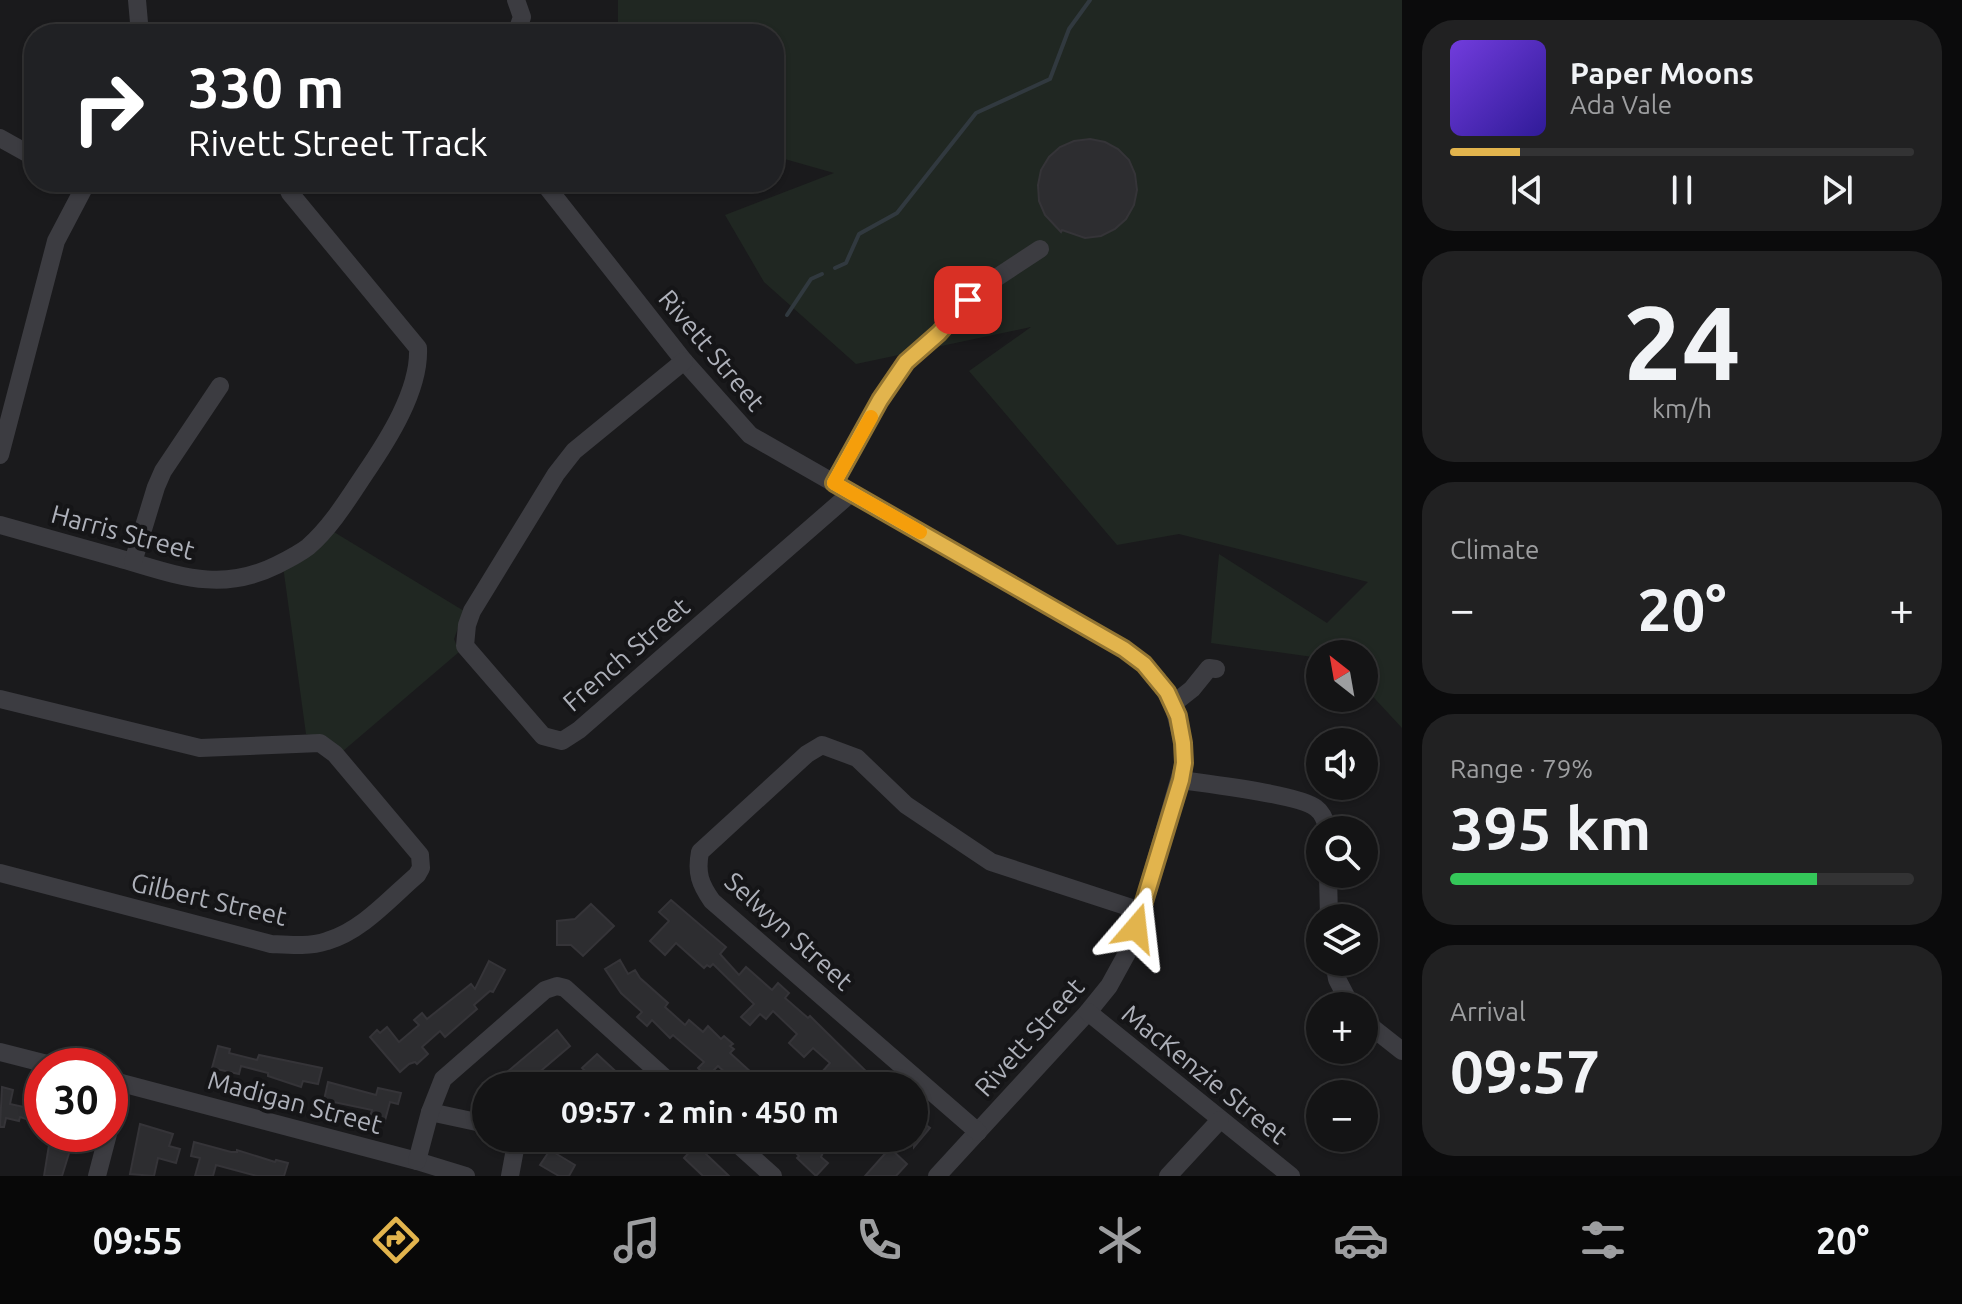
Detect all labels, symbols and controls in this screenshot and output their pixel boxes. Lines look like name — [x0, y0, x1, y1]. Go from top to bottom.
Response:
icon: right — [56, 56, 160, 160]
text: 330 m — [188, 56, 344, 119]
text: Paper Moons — [1570, 56, 1754, 90]
text: Ada Vale — [1570, 90, 1672, 119]
text: Rivett Street Track — [188, 122, 488, 163]
icon: previous — [1505, 168, 1549, 212]
icon: pause — [1660, 168, 1704, 212]
icon: next — [1815, 168, 1859, 212]
pin — [934, 266, 1002, 334]
icon: arrive — [946, 278, 990, 322]
text: 24 — [1623, 283, 1741, 400]
street label: Rivett Street — [653, 284, 771, 416]
text: km/h — [1652, 394, 1712, 423]
street label: Harris Street — [48, 499, 198, 565]
text: Climate — [1450, 535, 1539, 564]
text: 20° — [1638, 575, 1726, 642]
text: − — [1450, 584, 1475, 633]
text: + — [1889, 584, 1914, 633]
street label: French Street — [557, 591, 695, 717]
north arrow — [1306, 640, 1378, 712]
map controls — [1306, 640, 1378, 1152]
button: sound — [1306, 728, 1378, 800]
text: Range · 79% — [1450, 754, 1593, 783]
text: 395 km — [1450, 794, 1651, 861]
button: search — [1306, 816, 1378, 888]
street label: Selwyn Street — [719, 866, 859, 996]
street label: Gilbert Street — [128, 867, 290, 931]
position arrow — [1094, 886, 1178, 970]
button: layers — [1306, 904, 1378, 976]
street label: Rivett Street — [969, 972, 1089, 1102]
button: + — [1306, 992, 1378, 1064]
text: Arrival — [1450, 997, 1526, 1026]
street label: MacKenzie Street — [1117, 999, 1293, 1149]
text: 09:57 — [1450, 1037, 1600, 1104]
speed limit sign: 30 — [24, 1048, 128, 1152]
street label: Madigan Street — [205, 1065, 385, 1139]
button: − — [1306, 1080, 1378, 1152]
text: 09:57 · 2 min · 450 m — [561, 1095, 839, 1129]
icon: directions — [368, 1212, 424, 1268]
icon: music — [609, 1212, 665, 1268]
icon: phone — [851, 1212, 907, 1268]
icon: climate — [1092, 1212, 1148, 1268]
icon: car — [1333, 1212, 1389, 1268]
icon: filters — [1575, 1212, 1631, 1268]
text: 09:55 — [93, 1220, 183, 1261]
text: 20° — [1816, 1220, 1869, 1261]

